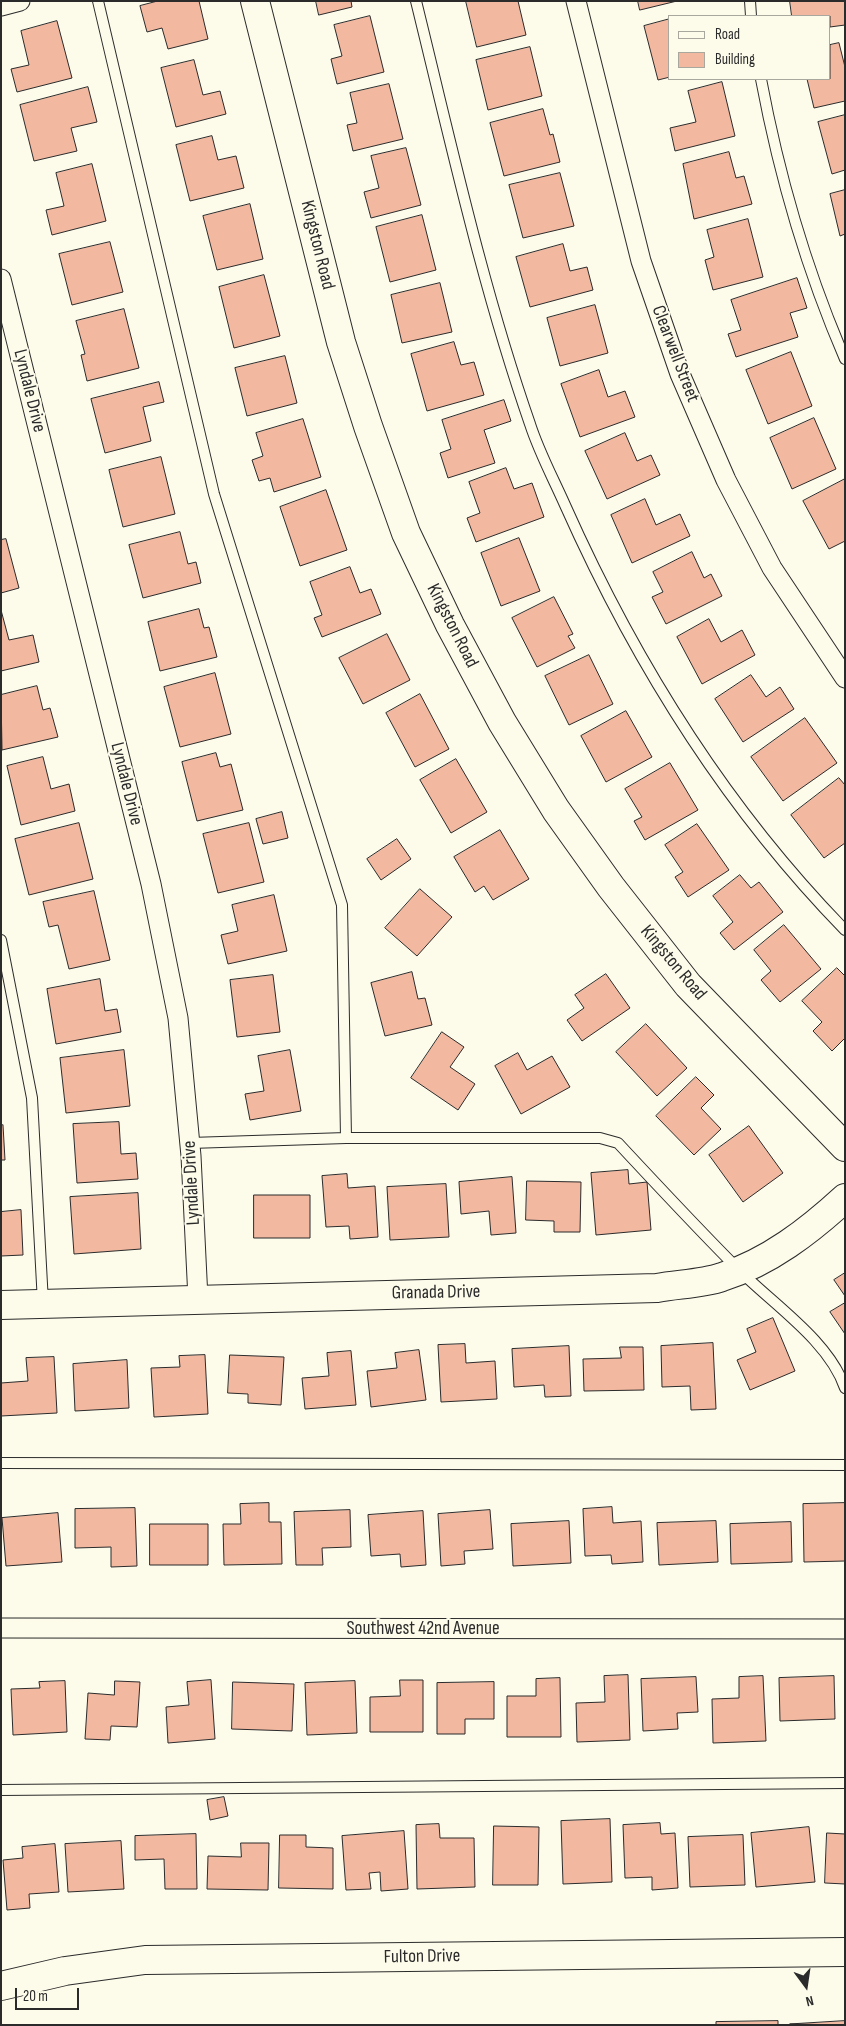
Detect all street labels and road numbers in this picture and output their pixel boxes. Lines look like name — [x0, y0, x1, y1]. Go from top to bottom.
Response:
street label: Kingston Road — [295, 198, 339, 292]
street label: Clearwell Street — [646, 302, 704, 406]
street label: Lyndale Drive — [8, 347, 50, 435]
street label: Kingston Road — [421, 580, 483, 672]
street label: Lyndale Drive — [105, 740, 147, 828]
street label: Kingston Road — [635, 921, 711, 1005]
street label: Lyndale Drive — [178, 1140, 206, 1226]
street label: Granada Drive — [391, 1281, 481, 1305]
street label: Southwest 42nd Avenue — [346, 1618, 500, 1640]
street label: Fulton Drive — [384, 1945, 460, 1969]

